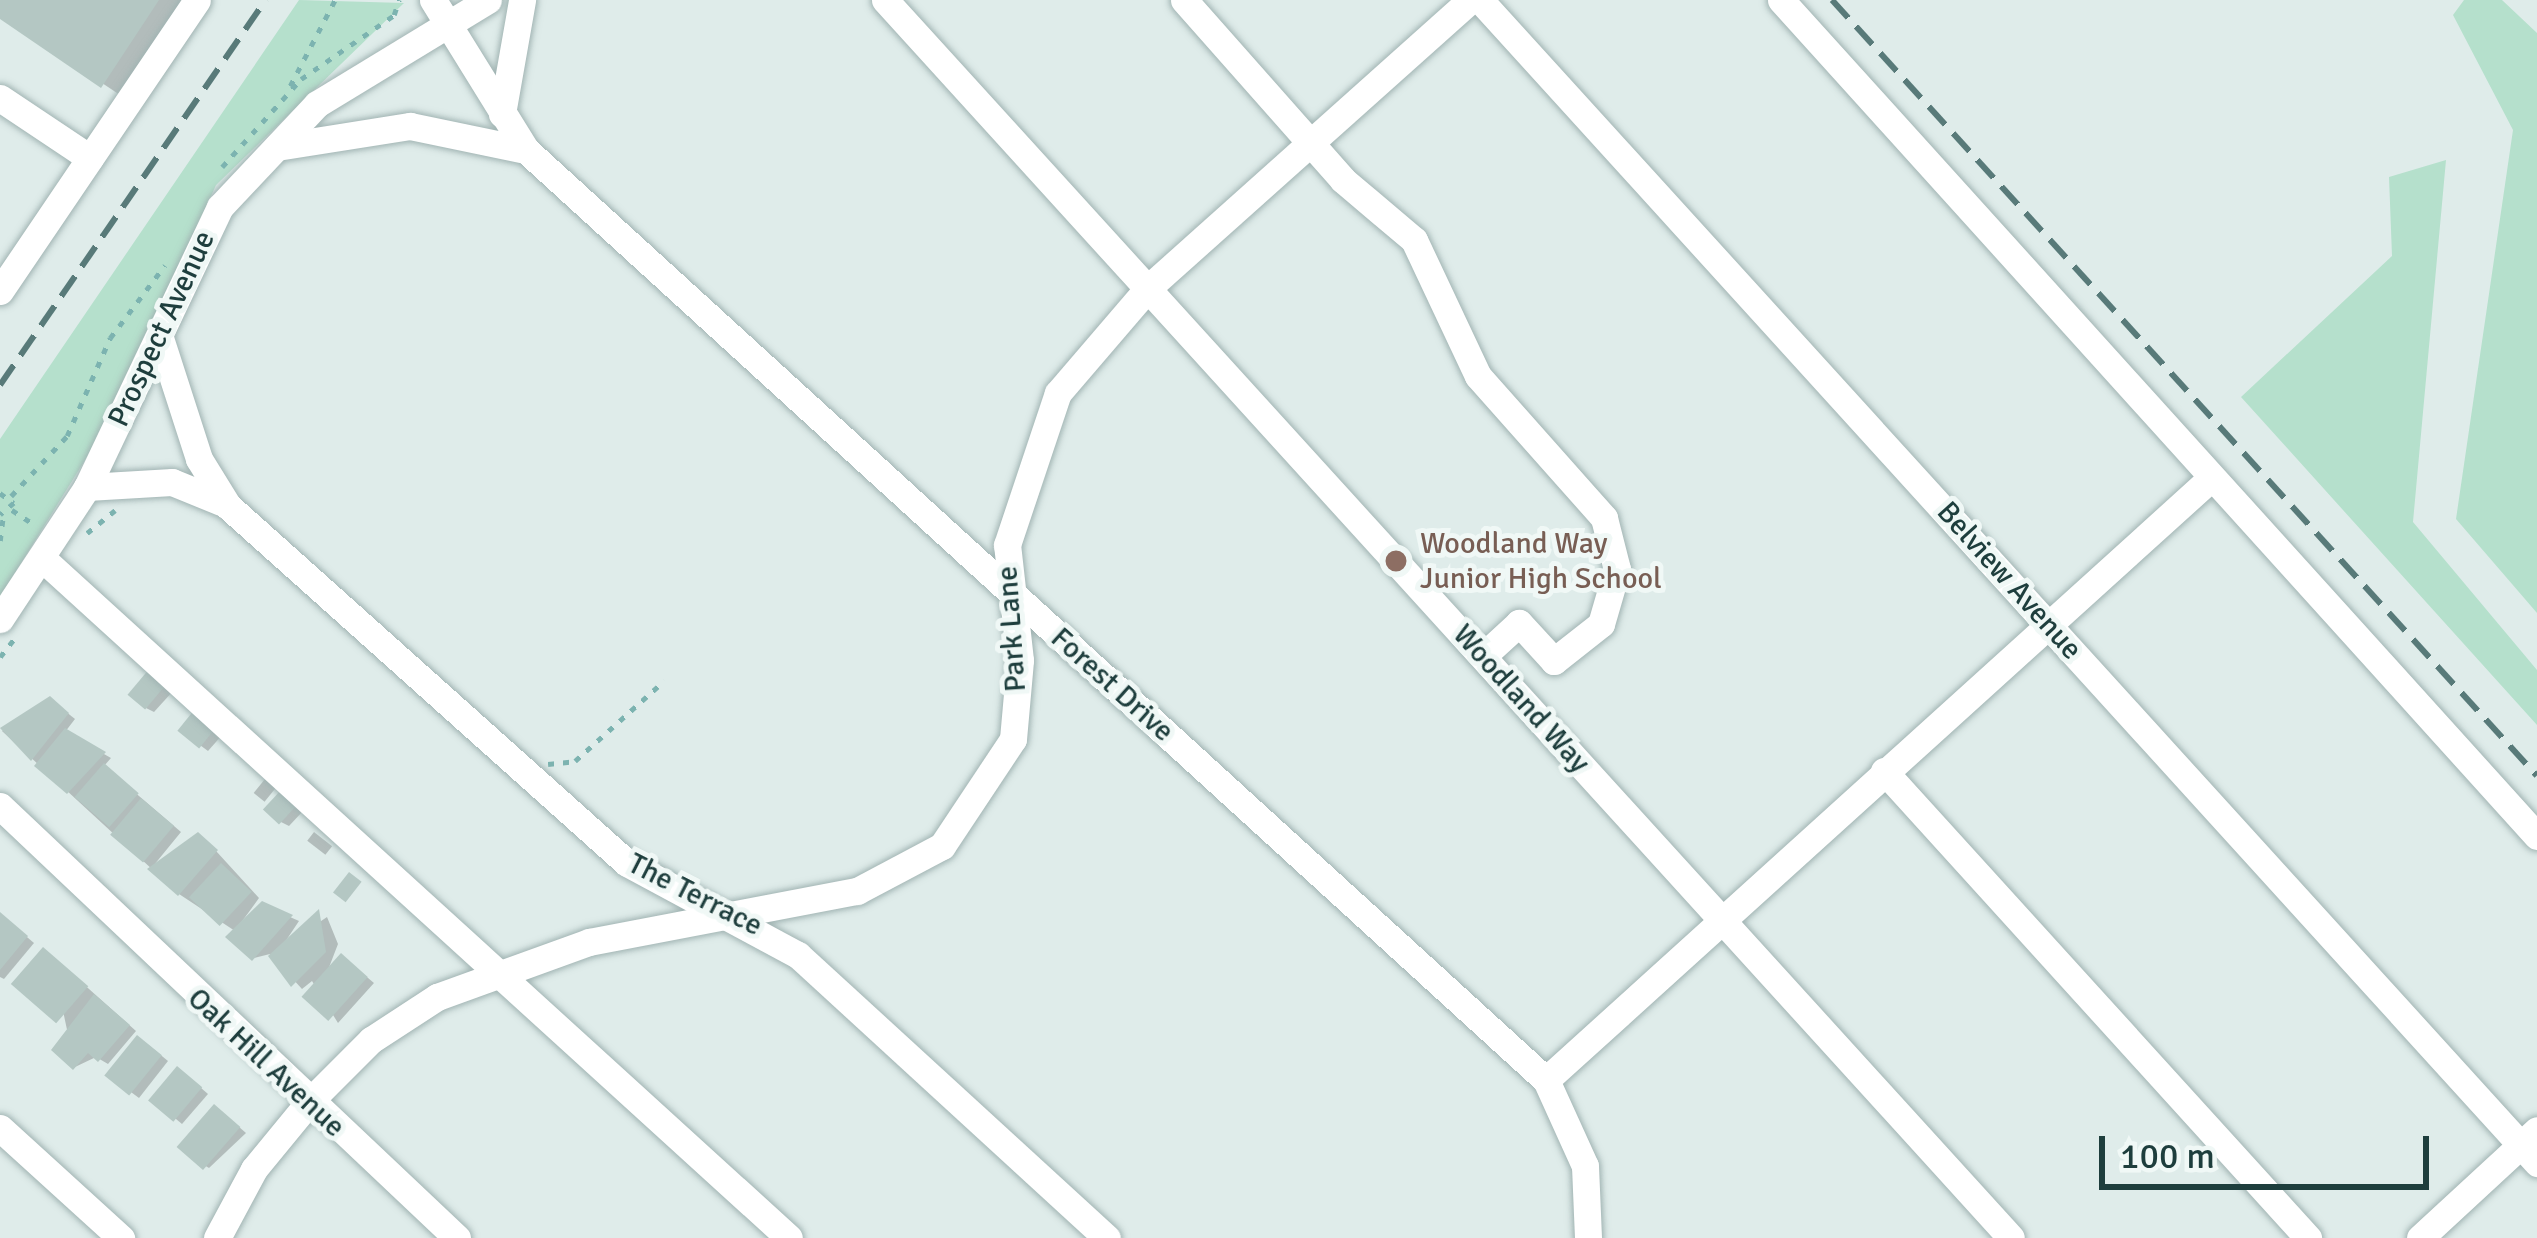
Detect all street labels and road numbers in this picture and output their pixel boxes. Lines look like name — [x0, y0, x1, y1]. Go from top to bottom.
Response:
street label: Prospect Avenue — [101, 225, 223, 433]
street label: Belview Avenue — [1929, 495, 2089, 667]
street label: Park Lane — [990, 565, 1034, 693]
street label: Woodland Way — [1445, 617, 1597, 781]
street label: Forest Drive — [1043, 620, 1181, 750]
street label: The Terrace — [622, 846, 768, 944]
street label: Oak Hill Avenue — [180, 981, 352, 1145]

